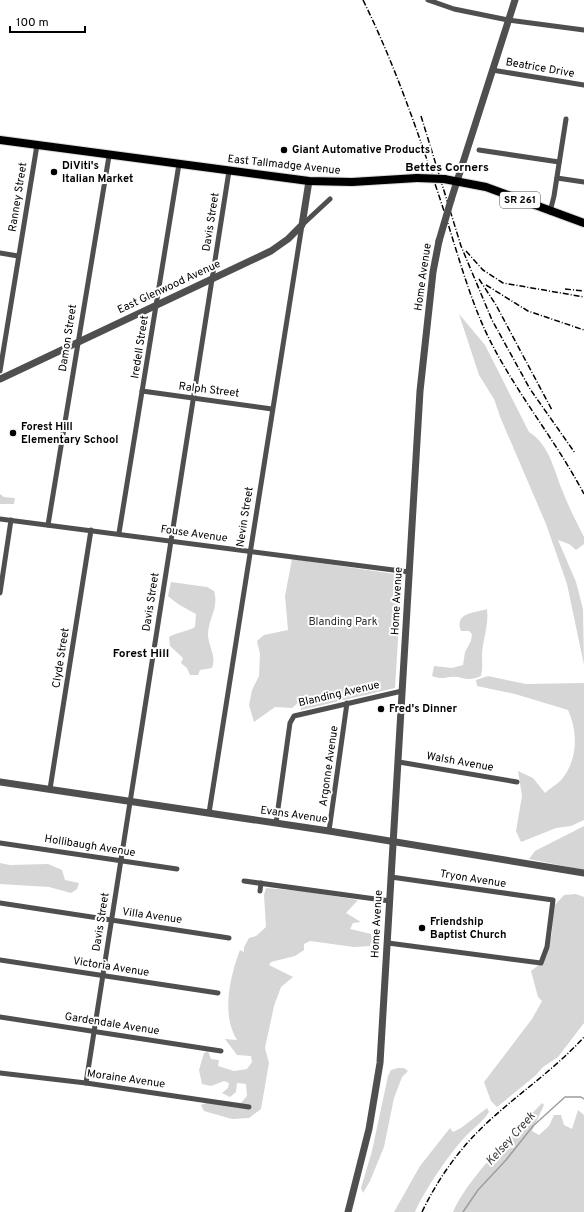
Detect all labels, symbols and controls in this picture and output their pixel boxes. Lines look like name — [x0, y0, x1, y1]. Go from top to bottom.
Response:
scale bar — [10, 8, 85, 34]
text: 100 m — [16, 15, 49, 31]
street label: Beatrice Drive — [504, 55, 576, 81]
place label: Giant Automative Products — [292, 143, 430, 157]
marker: Giant Automative Products — [279, 145, 289, 155]
street label: East Tallmadge Avenue — [227, 152, 341, 178]
place label: DiViti's Italian Market — [62, 159, 133, 186]
district label: Bettes Corners — [405, 160, 489, 176]
street label: Ranney Street — [6, 161, 30, 233]
marker: DiViti's Italian Market — [49, 167, 59, 177]
street label: Davis Street — [199, 192, 223, 252]
road number: SR 261 — [500, 192, 540, 208]
street label: Home Avenue — [411, 242, 435, 312]
street label: East Glenwood Avenue — [115, 257, 223, 317]
street label: Damon Street — [56, 303, 80, 373]
street label: Iredell Street — [128, 314, 152, 380]
street label: Ralph Street — [178, 379, 240, 401]
place label: Forest Hill Elementary School — [21, 420, 118, 447]
marker: Forest Hill Elementary School — [8, 428, 18, 438]
street label: Nevin Street — [233, 486, 257, 548]
street label: Fouse Avenue — [160, 522, 228, 546]
street label: Home Avenue — [388, 567, 406, 635]
street label: Davis Street — [139, 572, 163, 632]
park label: Blanding Park — [308, 615, 378, 629]
street label: Clyde Street — [49, 627, 73, 689]
district label: Forest Hill — [113, 646, 169, 662]
street label: Blanding Avenue — [297, 678, 381, 710]
place label: Fred's Dinner — [389, 702, 458, 716]
marker: Fred's Dinner — [376, 704, 386, 714]
street label: Argonne Avenue — [316, 725, 342, 807]
street label: Walsh Avenue — [425, 749, 495, 775]
street label: Evans Avenue — [260, 803, 329, 827]
street label: Hollibaugh Avenue — [43, 832, 137, 860]
street label: Tryon Avenue — [439, 867, 507, 891]
street label: Home Avenue — [368, 890, 386, 958]
street label: Davis Street — [89, 892, 113, 952]
street label: Villa Avenue — [121, 905, 183, 927]
place label: Friendship Baptist Church — [430, 915, 506, 942]
marker: Friendship Baptist Church — [417, 923, 427, 933]
street label: Victoria Avenue — [72, 954, 150, 980]
street label: Gardendale Avenue — [64, 1010, 160, 1038]
street label: Moraine Avenue — [86, 1067, 166, 1091]
water label: Kelsey Creek — [483, 1108, 540, 1169]

